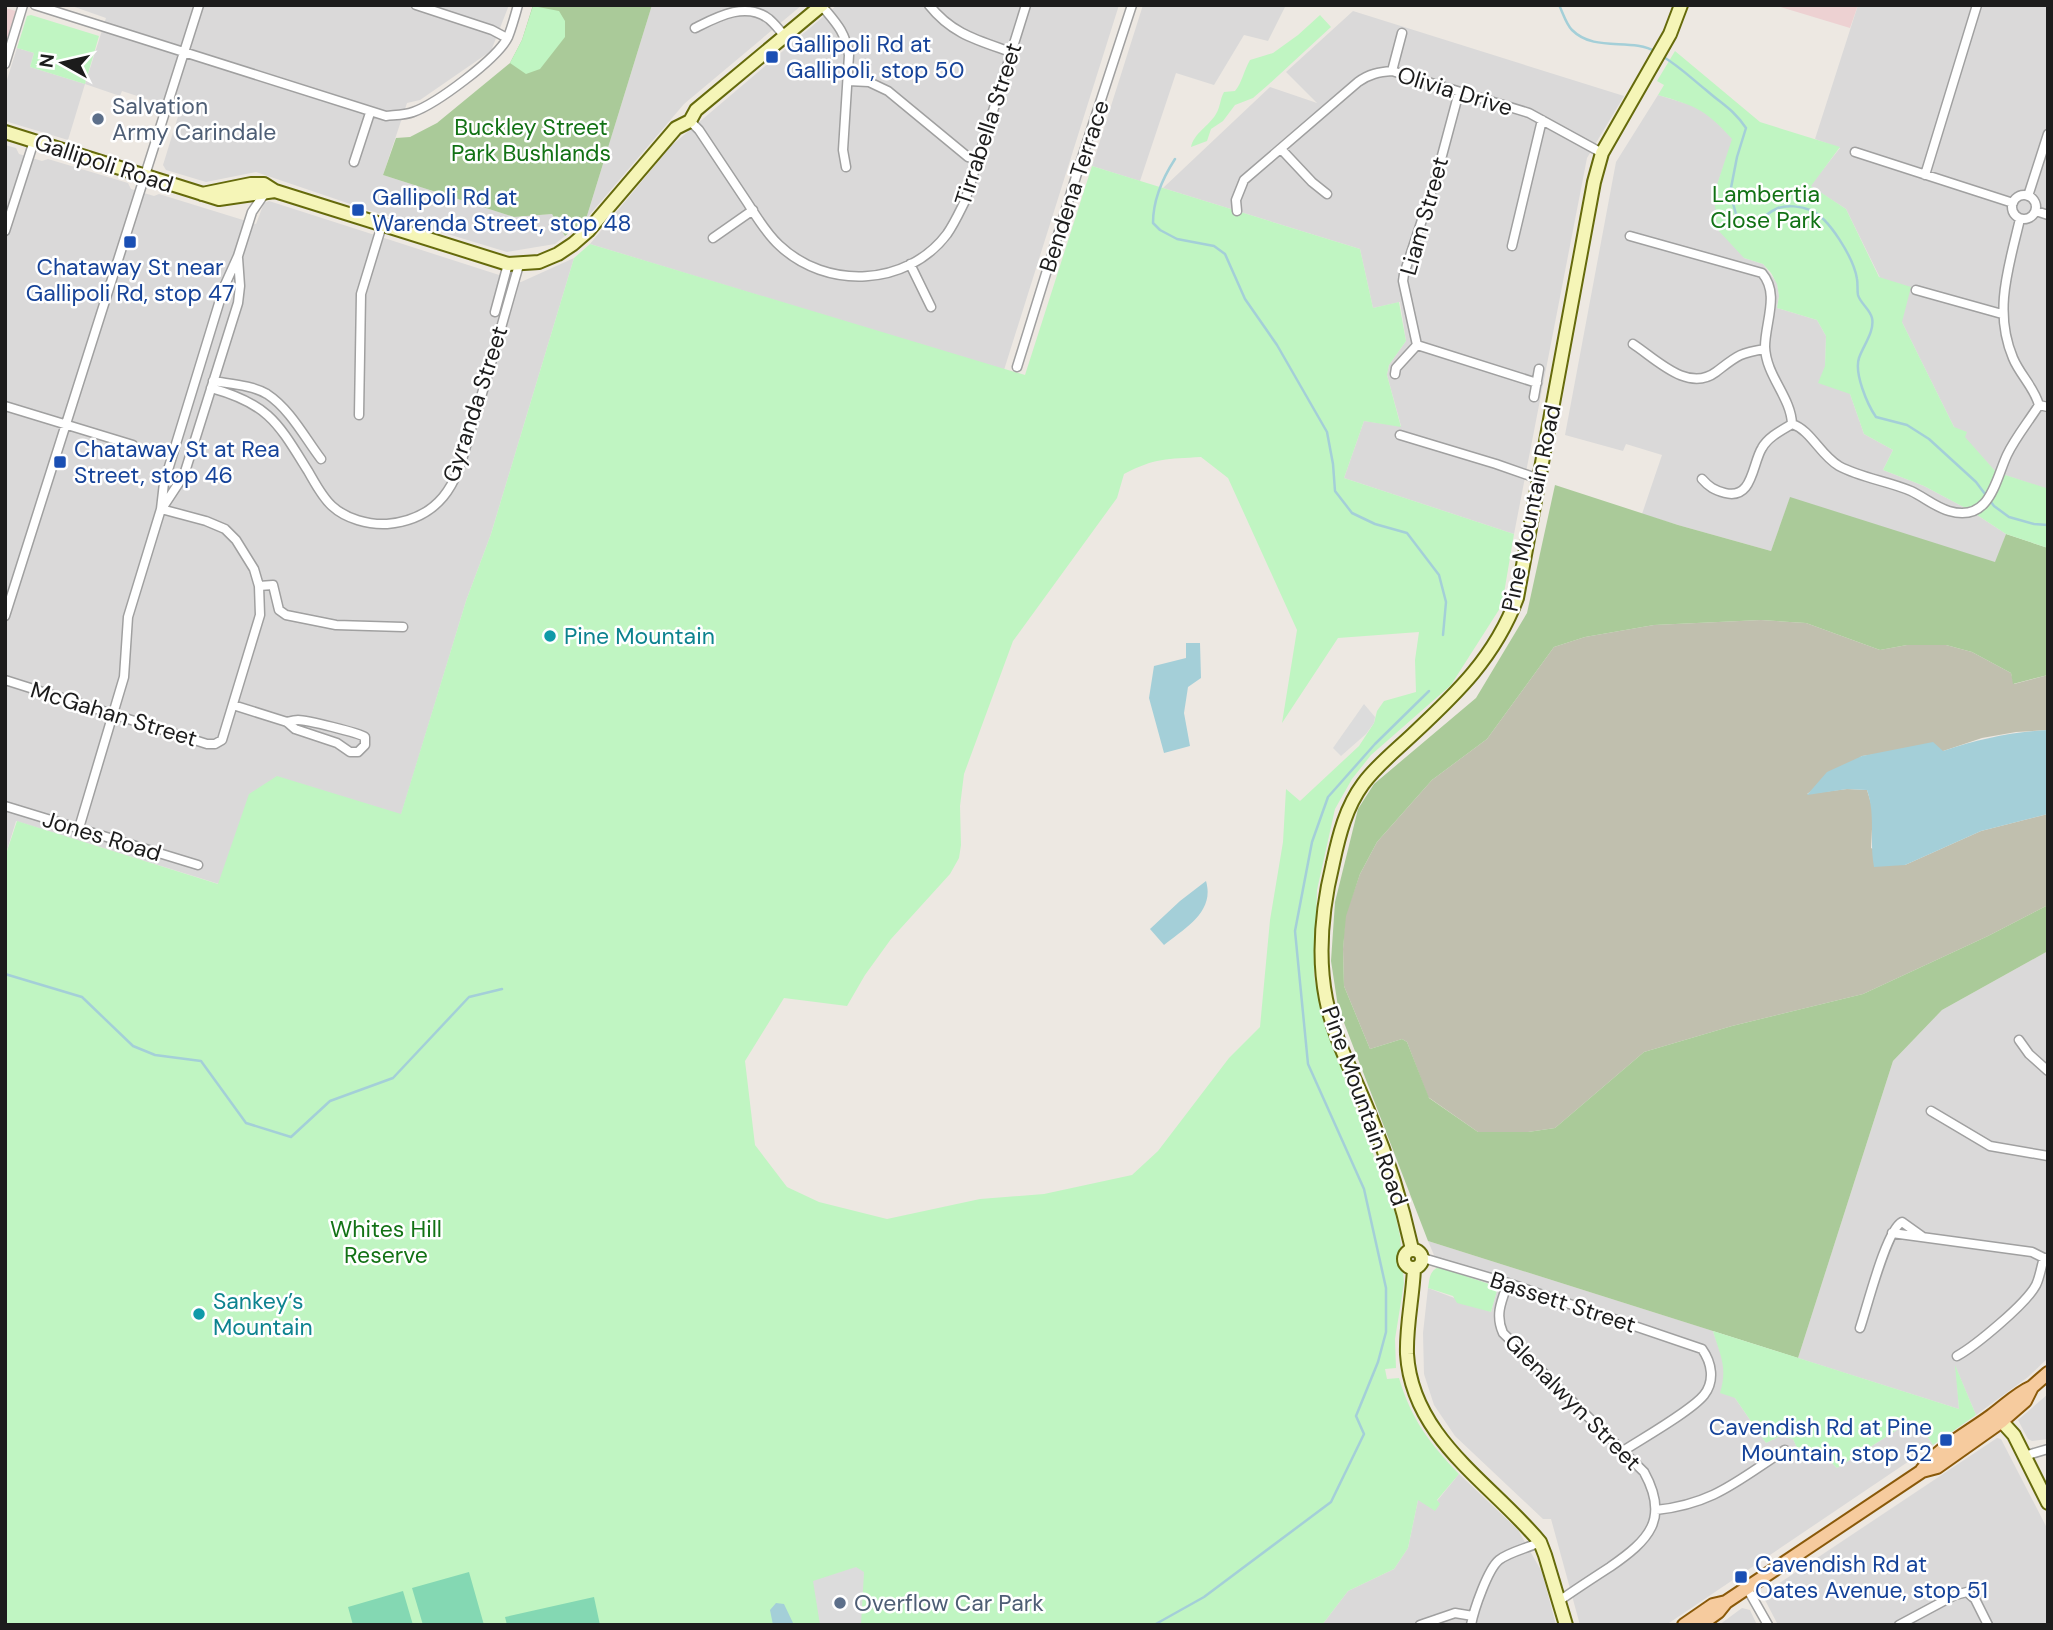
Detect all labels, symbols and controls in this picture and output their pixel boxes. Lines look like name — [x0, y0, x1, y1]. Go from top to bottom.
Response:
north arrow — [28, 28, 98, 98]
place label: Gallipoli Rd at Gallipoli, stop 50 — [786, 29, 964, 85]
street label: Tirrabella Street — [948, 39, 1028, 209]
marker: Gallipoli Rd at Gallipoli, stop 50 — [764, 49, 780, 65]
text: N — [33, 52, 60, 69]
street label: Olivia Drive — [1394, 59, 1516, 123]
place label: Salvation Army Carindale — [112, 91, 276, 147]
street label: Bendena Terrace — [1032, 96, 1116, 276]
marker: Salvation Army Carindale — [90, 111, 106, 127]
park label: Buckley Street Park Bushlands — [451, 112, 611, 168]
street label: Gallipoli Road — [31, 126, 177, 200]
street label: Liam Street — [1393, 153, 1455, 279]
park label: Lambertia Close Park — [1710, 179, 1822, 235]
place label: Gallipoli Rd at Warenda Street, stop 48 — [372, 182, 632, 238]
marker: Gallipoli Rd at Warenda Street, stop 48 — [350, 202, 366, 218]
marker: Chataway St near Gallipoli Rd, stop 47 — [122, 234, 138, 250]
place label: Chataway St near Gallipoli Rd, stop 47 — [26, 252, 234, 308]
street label: Gyranda Street — [436, 322, 514, 486]
street label: Pine Mountain Road — [1494, 402, 1568, 614]
place label: Chataway St at Rea Street, stop 46 — [74, 434, 280, 490]
marker: Chataway St at Rea Street, stop 46 — [52, 454, 68, 470]
place label: Pine Mountain — [564, 621, 715, 651]
marker: Pine Mountain — [542, 628, 558, 644]
street label: McGahan Street — [27, 674, 201, 754]
street label: Jones Road — [39, 804, 165, 868]
street label: Pine Mountain Road — [1315, 1002, 1415, 1210]
park label: Whites Hill Reserve — [330, 1214, 442, 1270]
street label: Bassett Street — [1486, 1264, 1640, 1340]
place label: Sankey’s Mountain — [213, 1286, 313, 1342]
marker: Sankey’s Mountain — [191, 1306, 207, 1322]
street label: Glenalwyn Street — [1498, 1327, 1648, 1477]
place label: Cavendish Rd at Pine Mountain, stop 52 — [1709, 1412, 1932, 1468]
marker: Cavendish Rd at Pine Mountain, stop 52 — [1938, 1432, 1954, 1448]
place label: Cavendish Rd at Oates Avenue, stop 51 — [1755, 1549, 1988, 1605]
marker: Cavendish Rd at Oates Avenue, stop 51 — [1733, 1569, 1749, 1585]
place label: Overflow Car Park — [854, 1588, 1044, 1618]
marker: Overflow Car Park — [832, 1595, 848, 1611]

